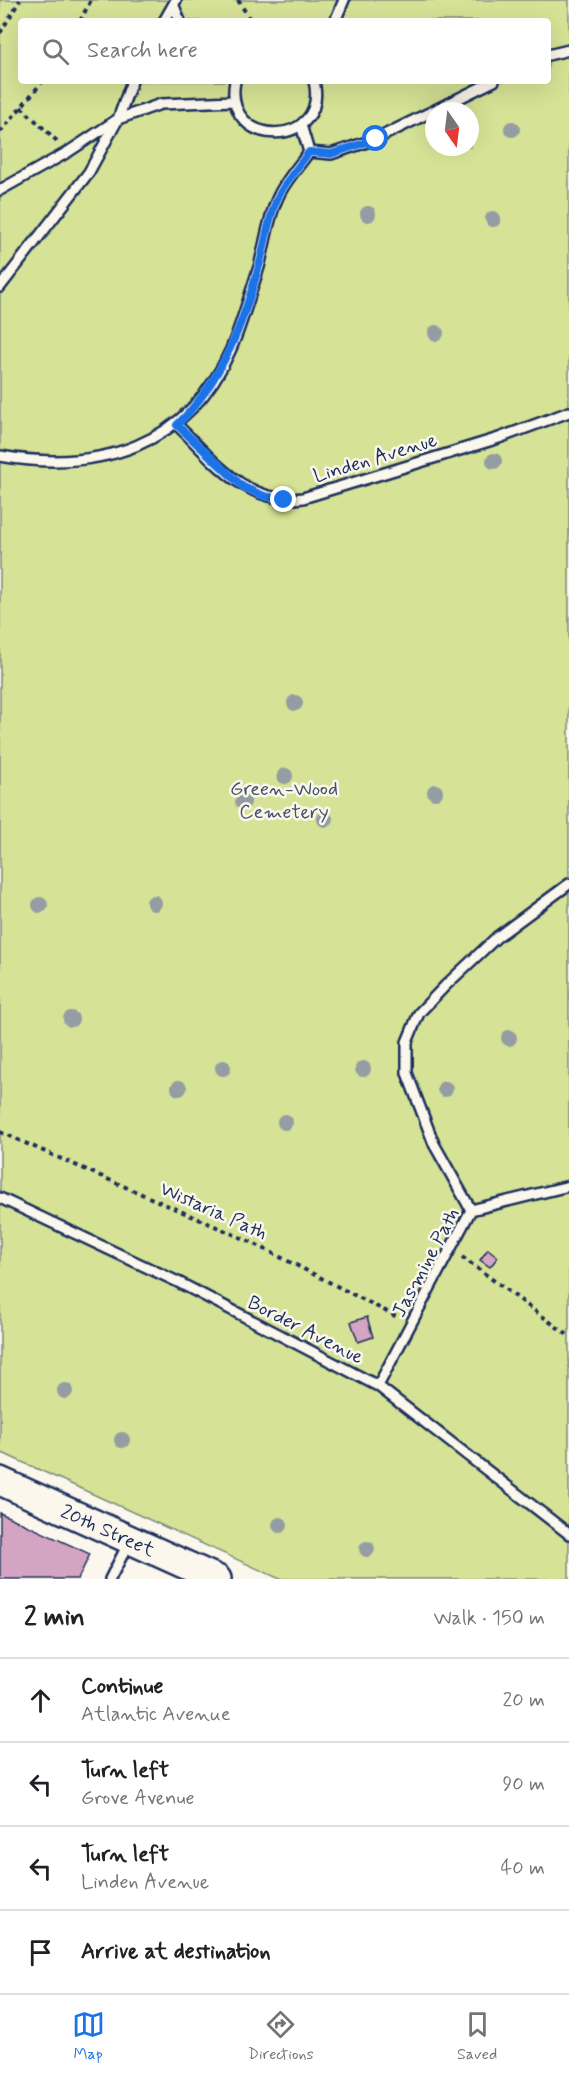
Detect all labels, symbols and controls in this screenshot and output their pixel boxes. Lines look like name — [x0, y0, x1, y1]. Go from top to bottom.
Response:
search box — [18, 18, 551, 84]
icon: search — [39, 35, 72, 68]
text: Search here — [87, 37, 198, 65]
north arrow — [425, 102, 479, 156]
route start — [362, 125, 388, 151]
street label: Linden Avenue — [310, 427, 441, 490]
route end — [270, 486, 296, 512]
park label: Green-Wood Cemetery — [230, 776, 338, 826]
street label: Wistaria Path — [155, 1176, 271, 1247]
street label: Jasmine Path — [386, 1203, 467, 1322]
street label: Border Avenue — [243, 1289, 368, 1371]
street label: 20th Street — [56, 1499, 159, 1564]
text: 2 min — [24, 1601, 85, 1635]
text: Walk · 150 m — [433, 1605, 545, 1632]
text: Continue — [81, 1673, 163, 1701]
icon: ahead — [24, 1684, 57, 1717]
text: 20 m — [502, 1687, 545, 1714]
text: Atlantic Avenue — [81, 1701, 231, 1728]
text: Turn left — [81, 1757, 169, 1785]
icon: left — [24, 1768, 57, 1801]
text: 90 m — [502, 1771, 545, 1798]
text: Grove Avenue — [81, 1785, 194, 1812]
text: Turn left — [81, 1841, 169, 1869]
icon: left — [24, 1852, 57, 1885]
text: 40 m — [501, 1855, 545, 1882]
text: Linden Avenue — [81, 1869, 209, 1896]
icon: arrive — [24, 1936, 57, 1969]
text: Arrive at destination — [81, 1938, 271, 1966]
tab: Map — [72, 2008, 105, 2065]
tab: Directions — [248, 2008, 314, 2065]
tab: Saved — [457, 2008, 497, 2065]

